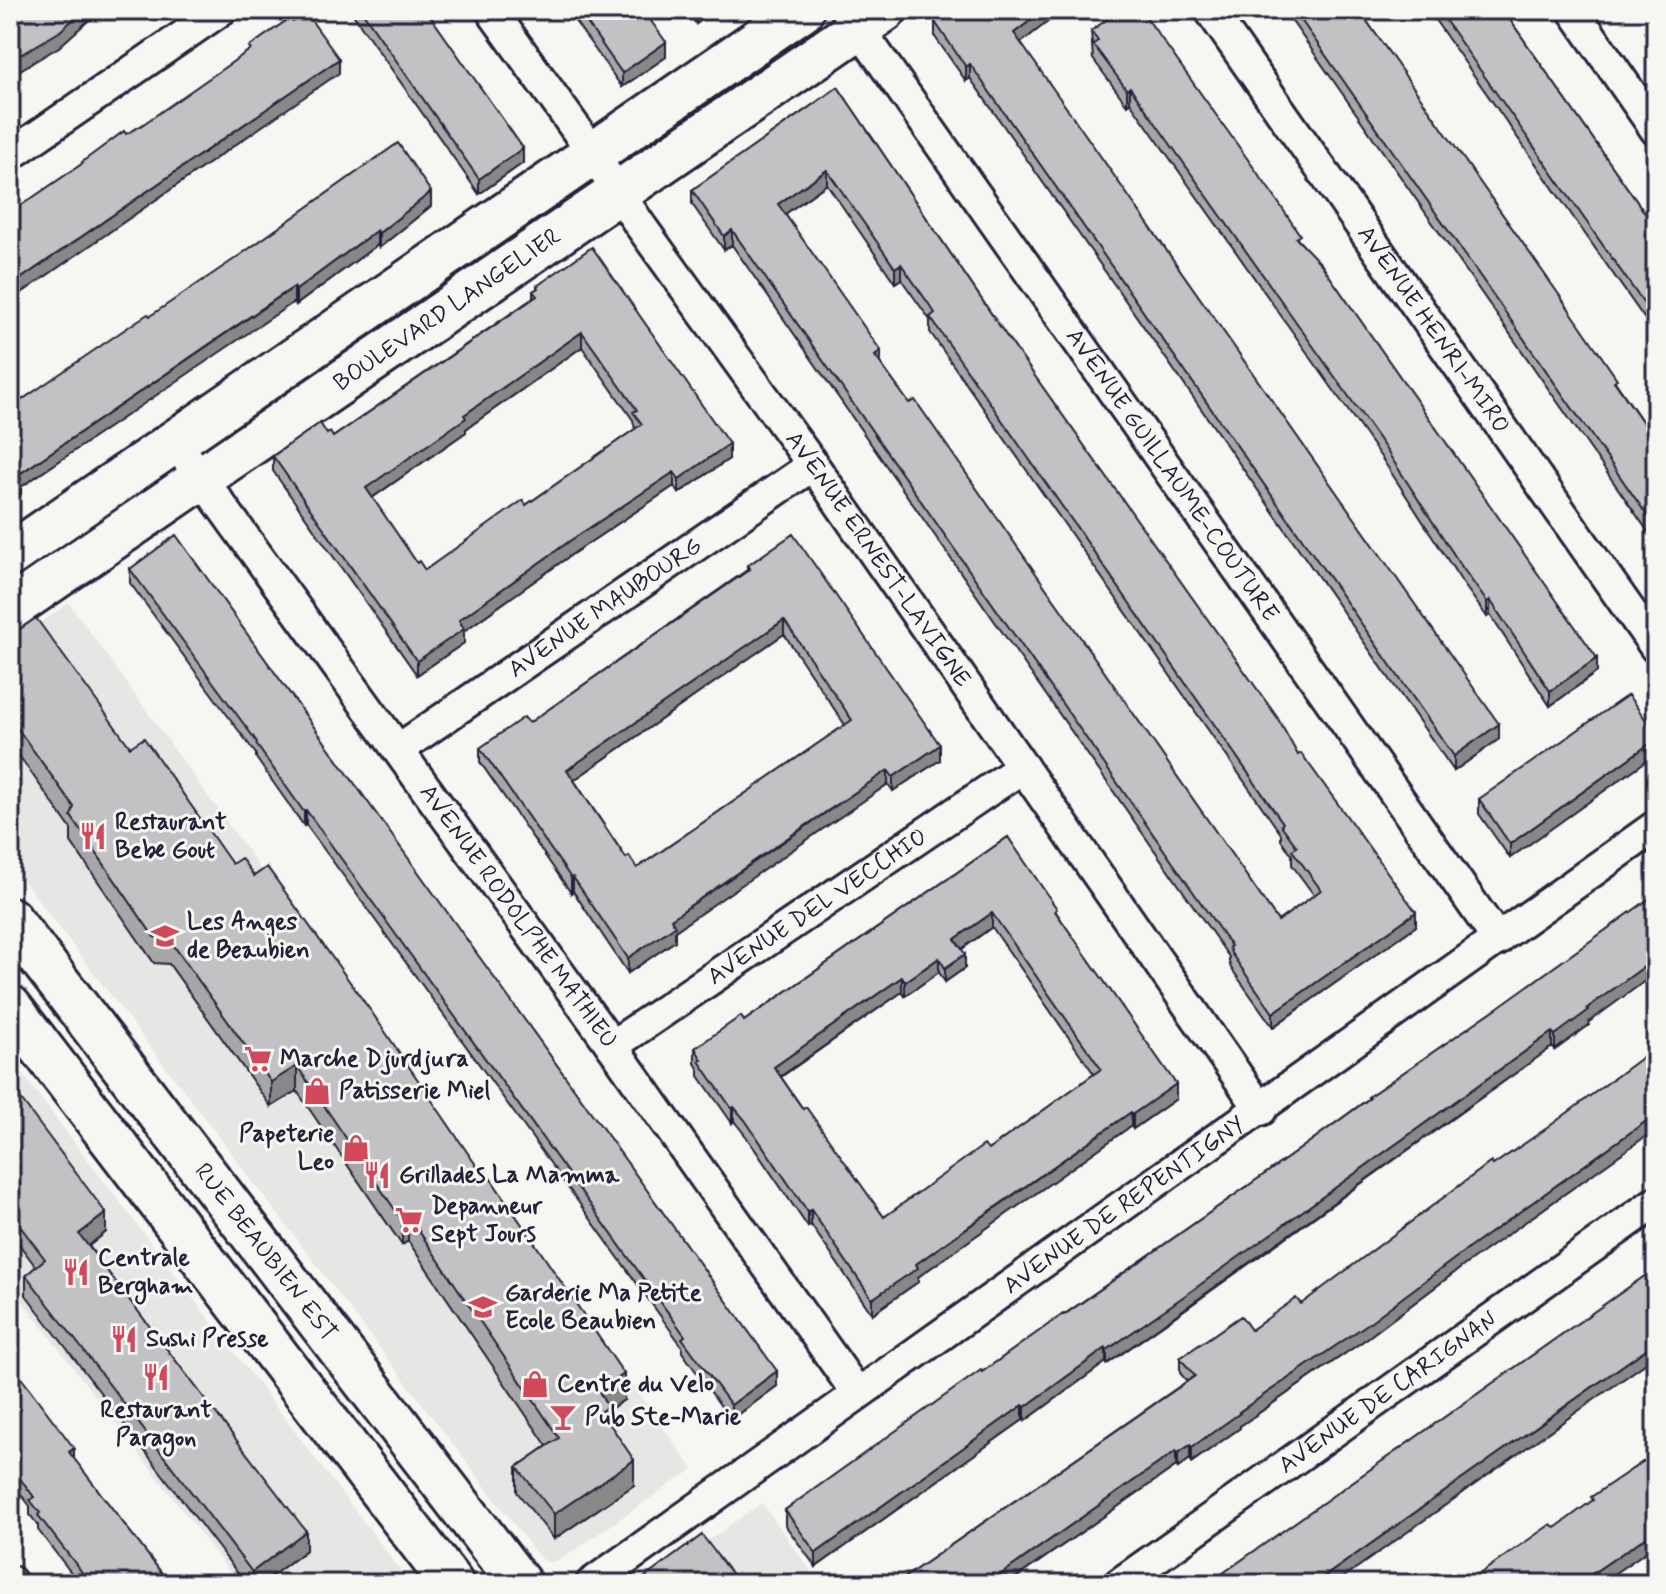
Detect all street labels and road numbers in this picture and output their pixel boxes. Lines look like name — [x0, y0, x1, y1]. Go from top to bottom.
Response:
street label: AVENUE HENRI-MIRO — [1350, 220, 1517, 440]
street label: BOULEVARD LANGELIER — [328, 221, 567, 398]
street label: AVENUE GUILLAUME-COUTURE — [1058, 322, 1286, 628]
street label: AVENUE ERNEST-LAVIGNE — [778, 425, 978, 693]
street label: AVENUE MAUBOURG — [502, 530, 708, 685]
street label: AVENUE RODOLPHE MATHIEU — [412, 778, 624, 1054]
street label: AVENUE DEL VECCHIO — [701, 821, 933, 992]
street label: AVENUE DE REPENTIGNY — [997, 1109, 1251, 1301]
street label: RUE BEAUBIEN EST — [187, 1157, 344, 1348]
street label: AVENUE DE CARIGNAN — [1272, 1304, 1504, 1481]

